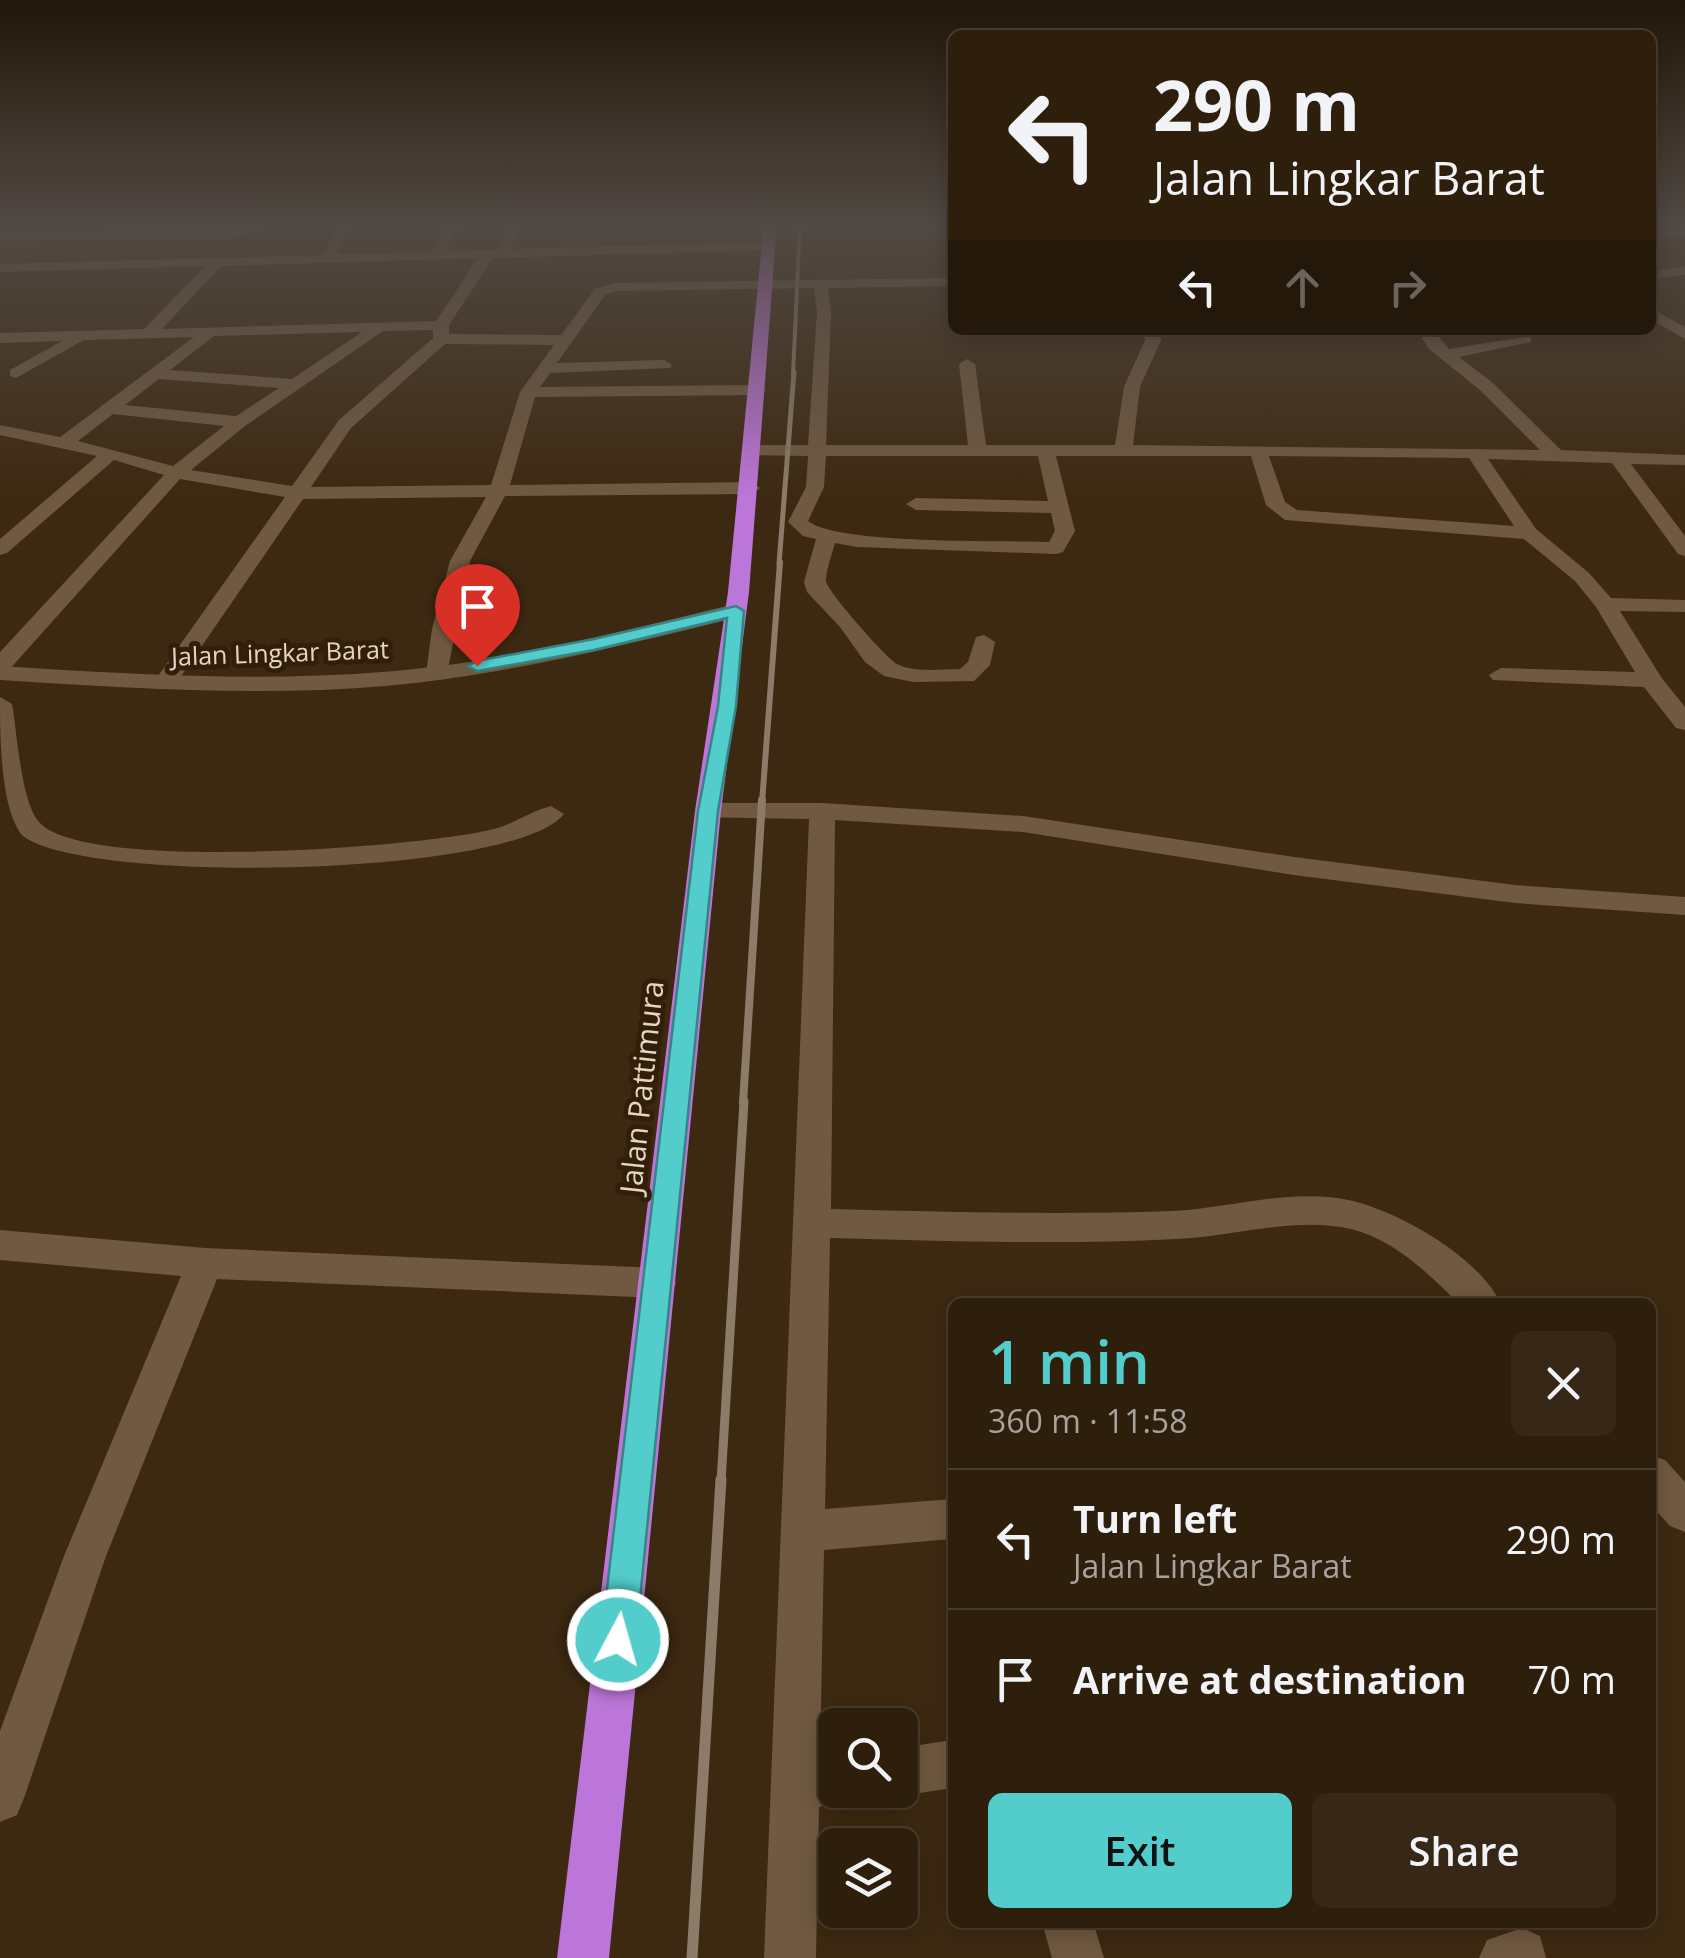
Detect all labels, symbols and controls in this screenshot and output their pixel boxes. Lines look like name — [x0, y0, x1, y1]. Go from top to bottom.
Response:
text: 290 m — [1153, 56, 1360, 152]
icon: left — [988, 70, 1118, 200]
text: Jalan Lingkar Barat — [1153, 147, 1545, 208]
icon: left — [1170, 260, 1225, 315]
icon: ahead — [1275, 260, 1330, 315]
icon: right — [1380, 260, 1435, 315]
pin — [435, 564, 520, 667]
icon: arrive — [450, 579, 505, 634]
street label: Jalan Lingkar Barat — [169, 631, 389, 673]
street label: Jalan Pattimura — [609, 978, 673, 1199]
text: 1 min — [988, 1320, 1150, 1402]
button: close — [1511, 1331, 1616, 1436]
text: 360 m · 11:58 — [988, 1399, 1187, 1442]
text: Turn left — [1073, 1492, 1237, 1544]
icon: left — [988, 1512, 1043, 1567]
text: 290 m — [1506, 1513, 1616, 1565]
text: Jalan Lingkar Barat — [1073, 1544, 1352, 1587]
position arrow — [566, 1588, 670, 1692]
icon: arrive — [988, 1652, 1043, 1707]
text: Arrive at destination — [1073, 1653, 1467, 1705]
text: 70 m — [1527, 1653, 1616, 1705]
map controls — [818, 1708, 918, 1928]
button: search — [818, 1708, 918, 1808]
button: Exit — [988, 1793, 1292, 1908]
button: Share — [1312, 1793, 1616, 1908]
button: layers — [818, 1828, 918, 1928]

